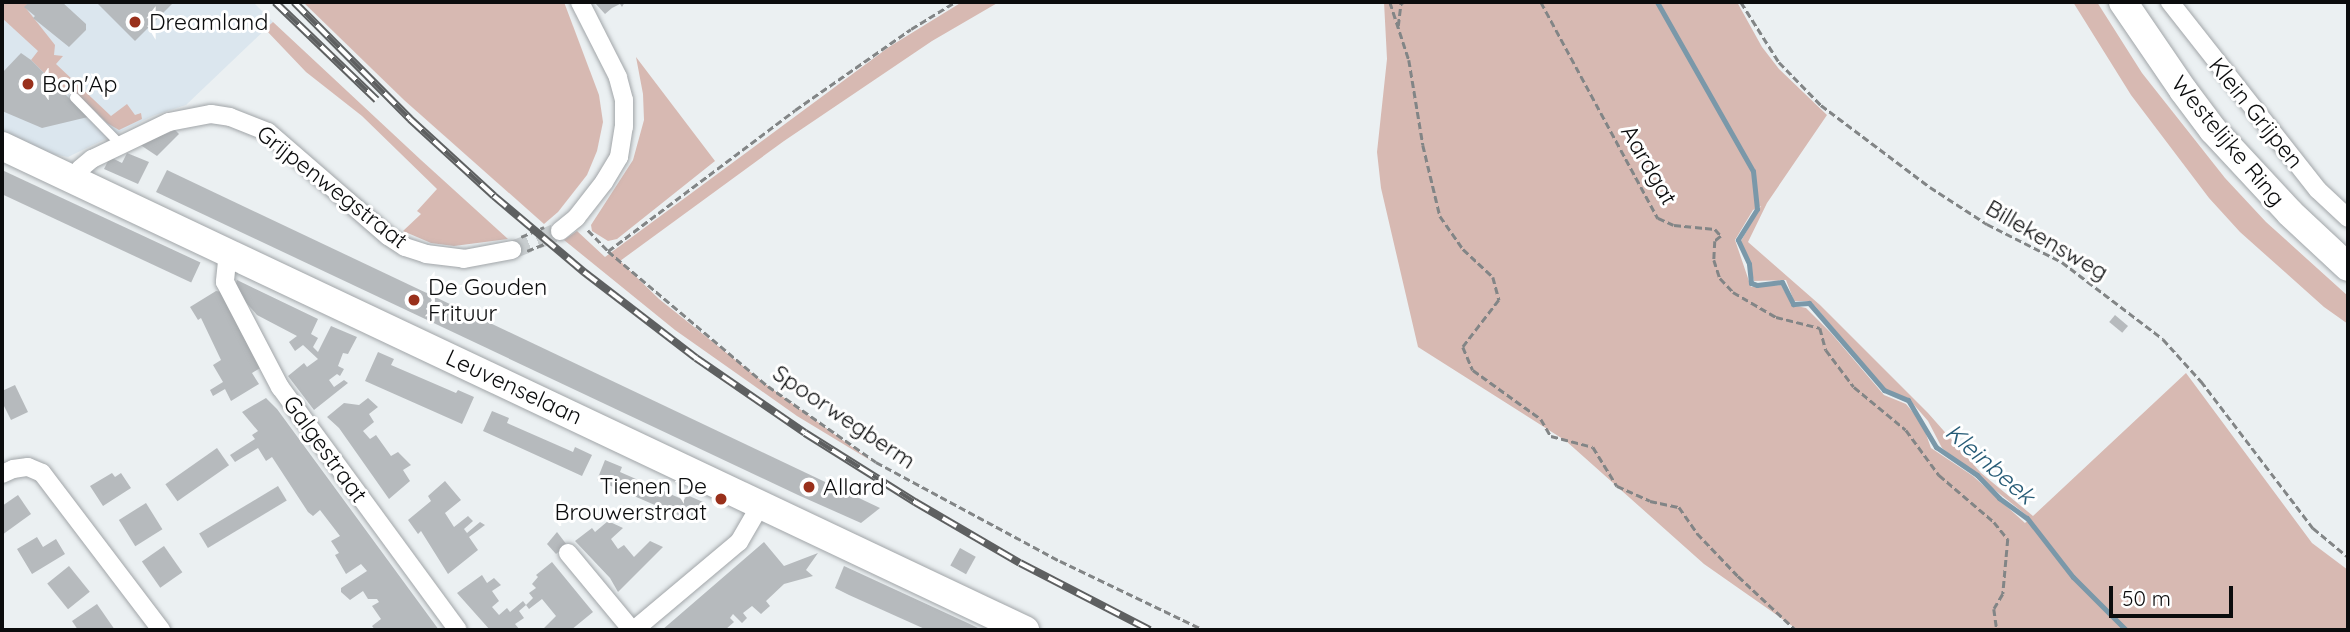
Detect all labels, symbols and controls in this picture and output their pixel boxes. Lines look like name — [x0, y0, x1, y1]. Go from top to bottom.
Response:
place label: Dreamland — [149, 8, 268, 36]
marker: Dreamland — [127, 14, 143, 30]
street label: Klein Grijpen — [2203, 52, 2309, 174]
place label: Bon'Ap — [42, 70, 117, 98]
street label: Westelijke Ring — [2165, 70, 2291, 212]
marker: Bon'Ap — [20, 76, 36, 92]
street label: Grijpenwegstraat — [251, 120, 413, 254]
street label: Aardgat — [1615, 120, 1683, 210]
street label: Billekensweg — [1981, 194, 2113, 286]
place label: De Gouden Frituur — [428, 273, 547, 327]
marker: De Gouden Frituur — [406, 292, 422, 308]
street label: Leuvenselaan — [441, 343, 587, 431]
street label: Spoorwegberm — [767, 359, 921, 475]
street label: Galgestraat — [277, 390, 373, 508]
water label: Kleinbeek — [1940, 418, 2040, 510]
place label: Tienen De Brouwerstraat — [554, 472, 707, 526]
place label: Allard — [823, 473, 885, 501]
marker: Allard — [801, 479, 817, 495]
marker: Tienen De Brouwerstraat — [713, 491, 729, 507]
scale bar — [2112, 572, 2236, 616]
text: 50 m — [2122, 585, 2171, 611]

